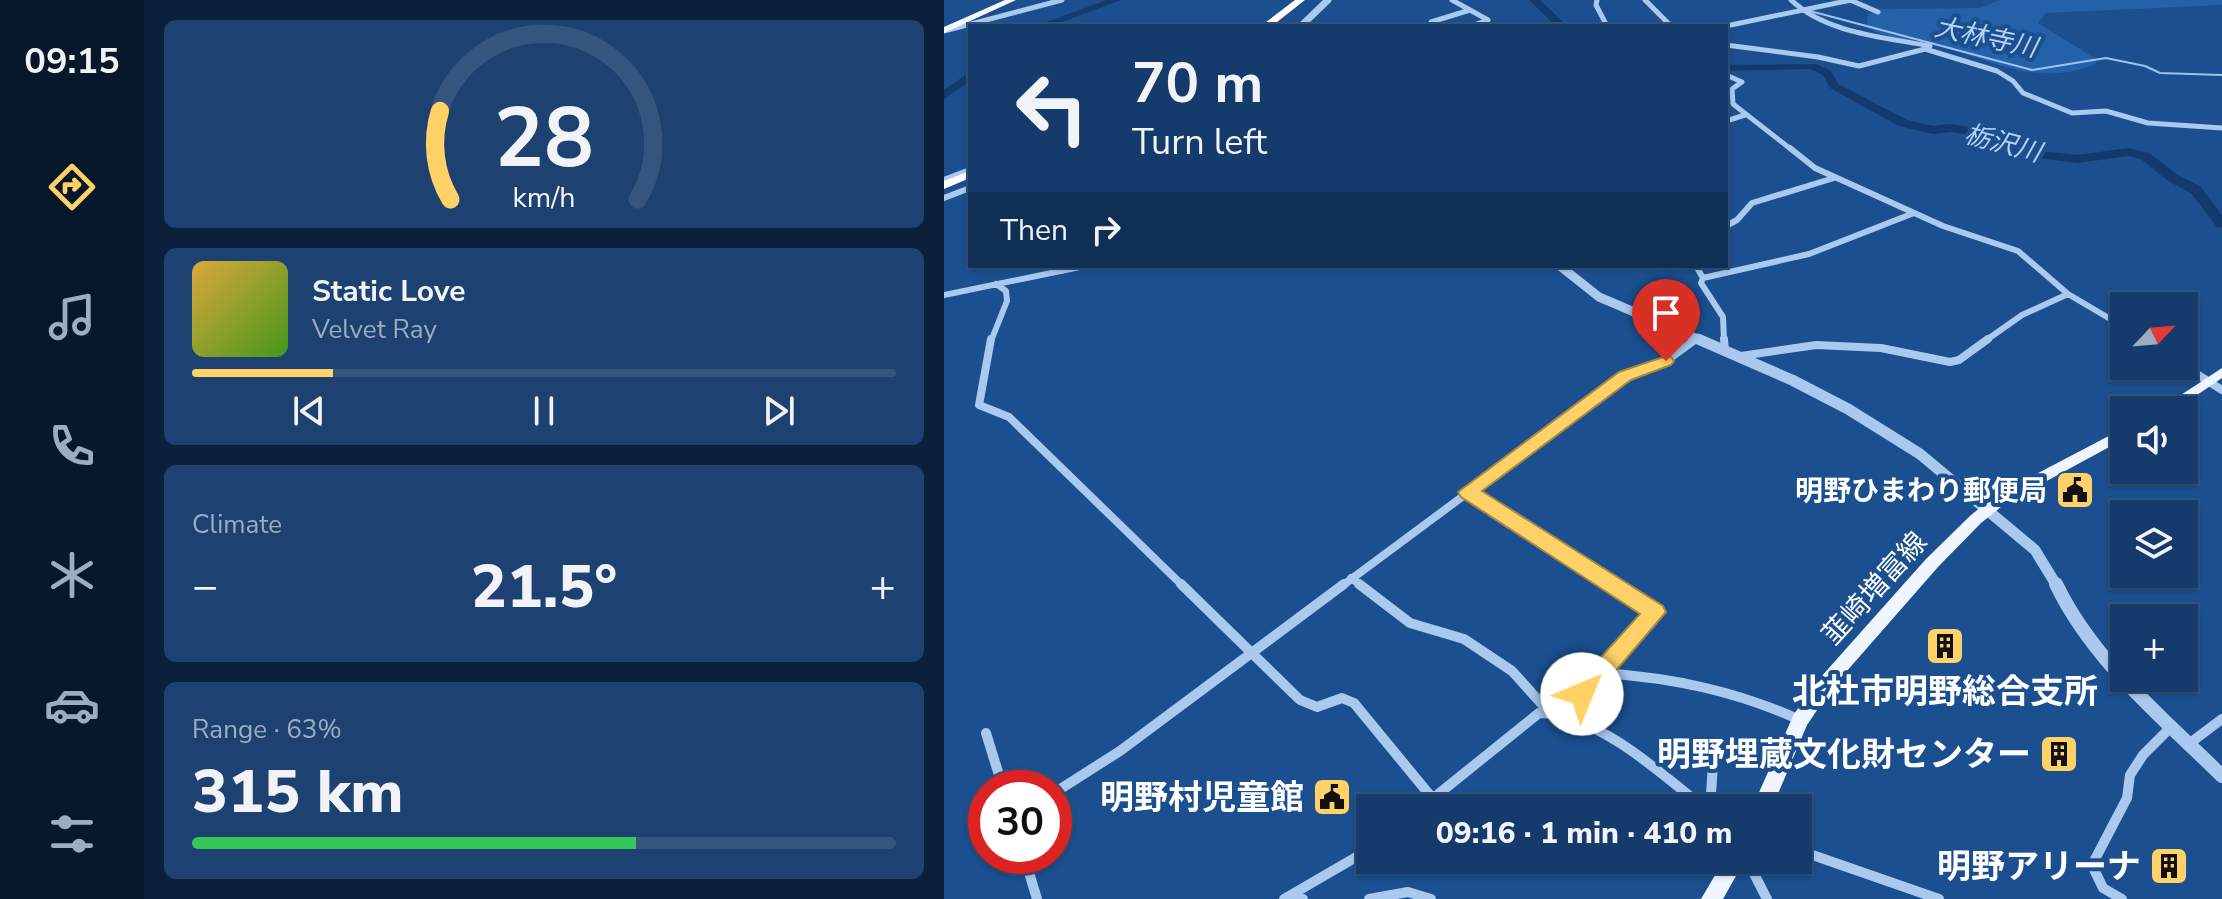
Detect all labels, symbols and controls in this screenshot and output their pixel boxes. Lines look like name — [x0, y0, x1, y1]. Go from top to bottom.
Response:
water label: 大林寺川 — [1931, 10, 2043, 66]
text: 09:15 — [24, 37, 120, 86]
text: 70 m — [1132, 45, 1263, 122]
icon: left — [1000, 56, 1104, 160]
text: 28 — [494, 82, 594, 195]
water label: 栃沢川 — [1961, 116, 2048, 171]
text: Turn left — [1132, 118, 1267, 167]
icon: directions — [44, 159, 100, 215]
text: km/h — [513, 178, 575, 217]
icon: right — [1084, 208, 1128, 252]
text: Then — [1000, 210, 1068, 251]
text: Static Love — [312, 271, 466, 312]
pin — [1632, 279, 1700, 361]
icon: music — [44, 289, 100, 345]
icon: arrive — [1644, 291, 1688, 335]
north arrow — [2110, 292, 2198, 380]
map controls — [2110, 292, 2198, 692]
text: Velvet Ray — [312, 312, 437, 347]
icon: previous — [287, 389, 331, 433]
icon: pause — [522, 389, 566, 433]
icon: next — [757, 389, 801, 433]
button: sound — [2110, 396, 2198, 484]
icon: phone — [44, 418, 100, 474]
public building icon: 明野ひまわり郵便局 — [2054, 469, 2096, 511]
place label: 明野ひまわり郵便局 — [1795, 472, 2047, 510]
button: layers — [2110, 500, 2198, 588]
text: Climate — [192, 507, 282, 542]
street label: 韮崎増富線 — [1814, 524, 1936, 653]
text: 21.5° — [471, 546, 617, 628]
icon: climate — [44, 547, 100, 603]
text: − — [192, 557, 218, 617]
text: + — [870, 557, 896, 617]
button: + — [2110, 604, 2198, 692]
building icon: 北杜市明野総合支所 — [1924, 625, 1966, 667]
position arrow — [1540, 652, 1624, 736]
place label: 北杜市明野総合支所 — [1792, 669, 2098, 715]
icon: car — [44, 677, 100, 733]
text: Range · 63% — [192, 712, 342, 747]
place label: 明野埋蔵文化財センター — [1657, 732, 2031, 778]
building icon: 明野埋蔵文化財センター — [2038, 733, 2080, 775]
text: 315 km — [192, 751, 404, 833]
speed limit sign: 30 — [968, 770, 1072, 874]
place label: 明野村児童館 — [1100, 775, 1304, 821]
public building icon: 明野村児童館 — [1311, 776, 1353, 818]
icon: filters — [44, 806, 100, 862]
text: 09:16 · 1 min · 410 m — [1436, 813, 1732, 854]
place label: 明野アリーナ — [1937, 844, 2141, 890]
building icon: 明野アリーナ — [2148, 845, 2190, 887]

